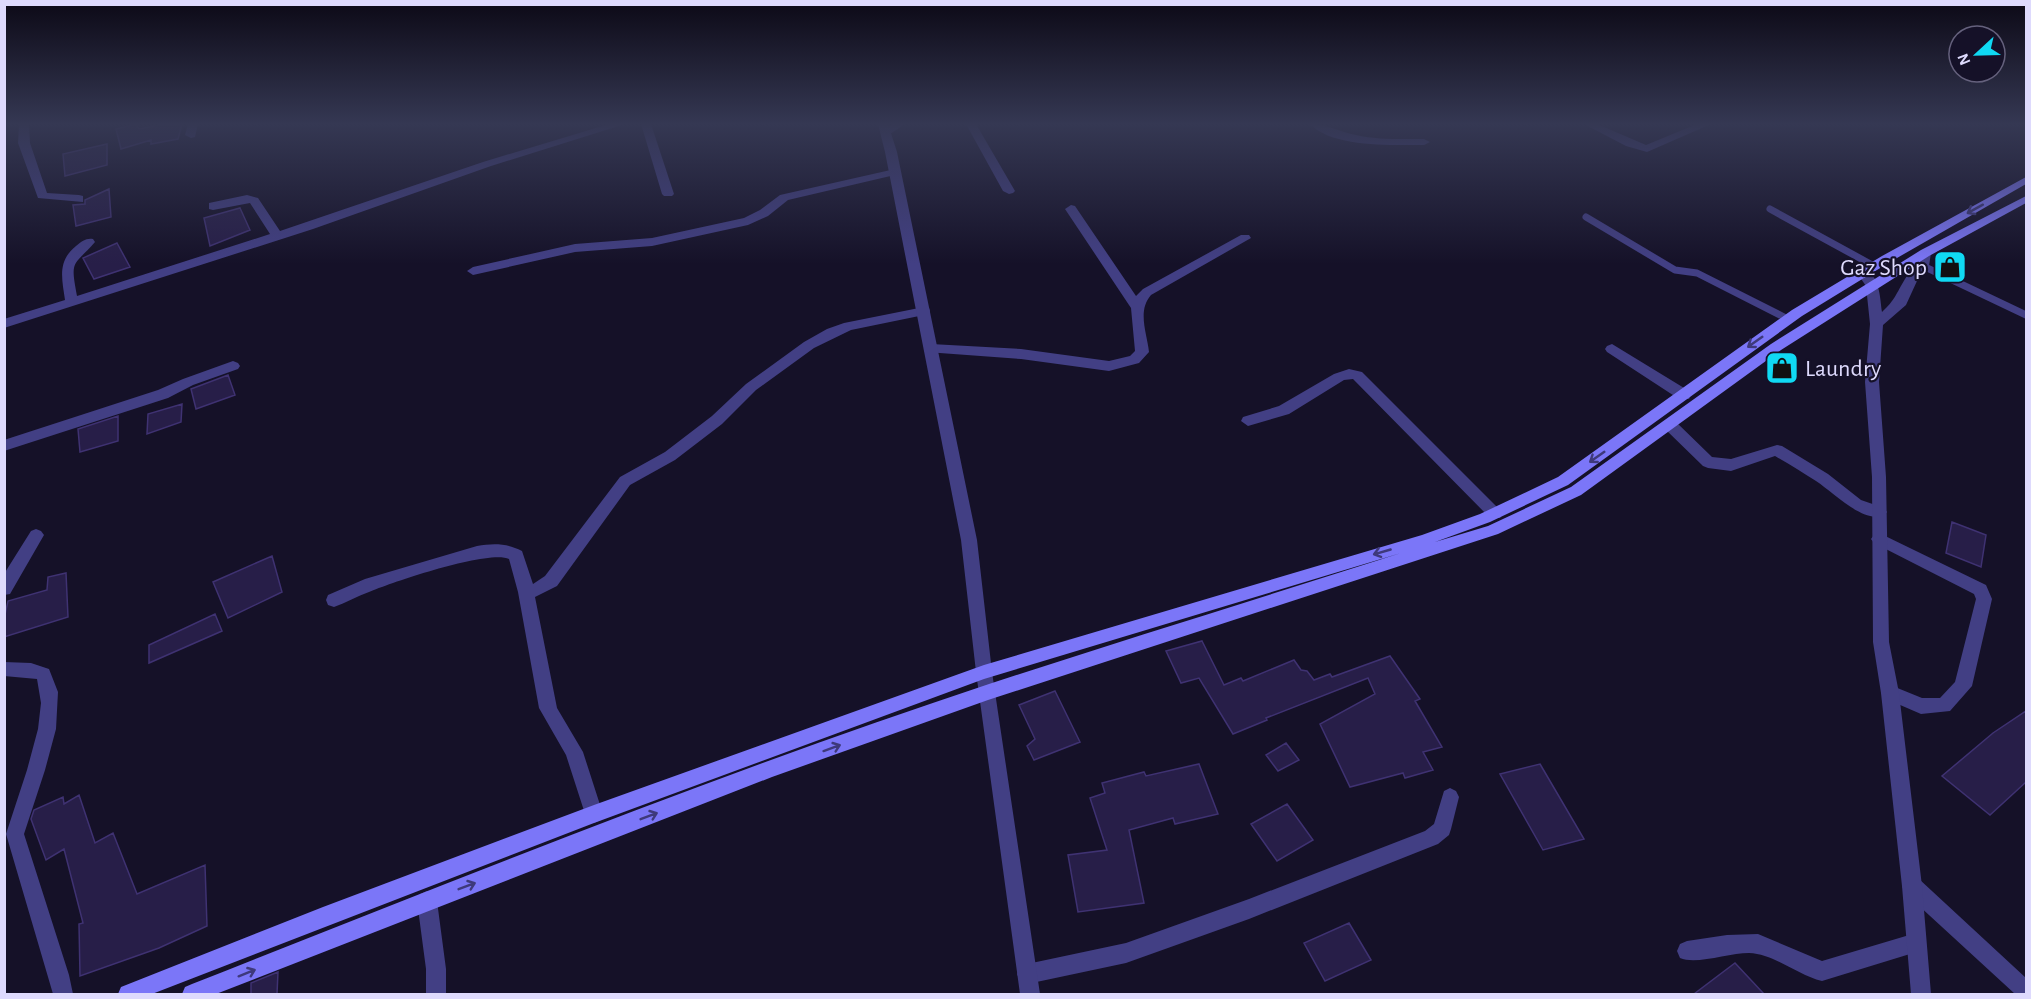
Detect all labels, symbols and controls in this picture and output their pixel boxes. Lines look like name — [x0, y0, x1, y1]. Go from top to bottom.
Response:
north arrow — [1947, 24, 2007, 84]
text: N — [1955, 51, 1974, 67]
one-way arrow — [1967, 203, 1984, 215]
shop icon: Gaz Shop — [1932, 249, 1968, 285]
place label: Gaz Shop — [1840, 256, 1927, 280]
one-way arrow — [1747, 336, 1763, 348]
shop icon: Laundry — [1764, 350, 1800, 386]
place label: Laundry — [1805, 357, 1881, 381]
one-way arrow — [1590, 451, 1606, 464]
one-way arrow — [1373, 547, 1392, 558]
one-way arrow — [822, 741, 841, 752]
one-way arrow — [639, 810, 658, 821]
one-way arrow — [457, 879, 476, 890]
one-way arrow — [237, 967, 255, 978]

